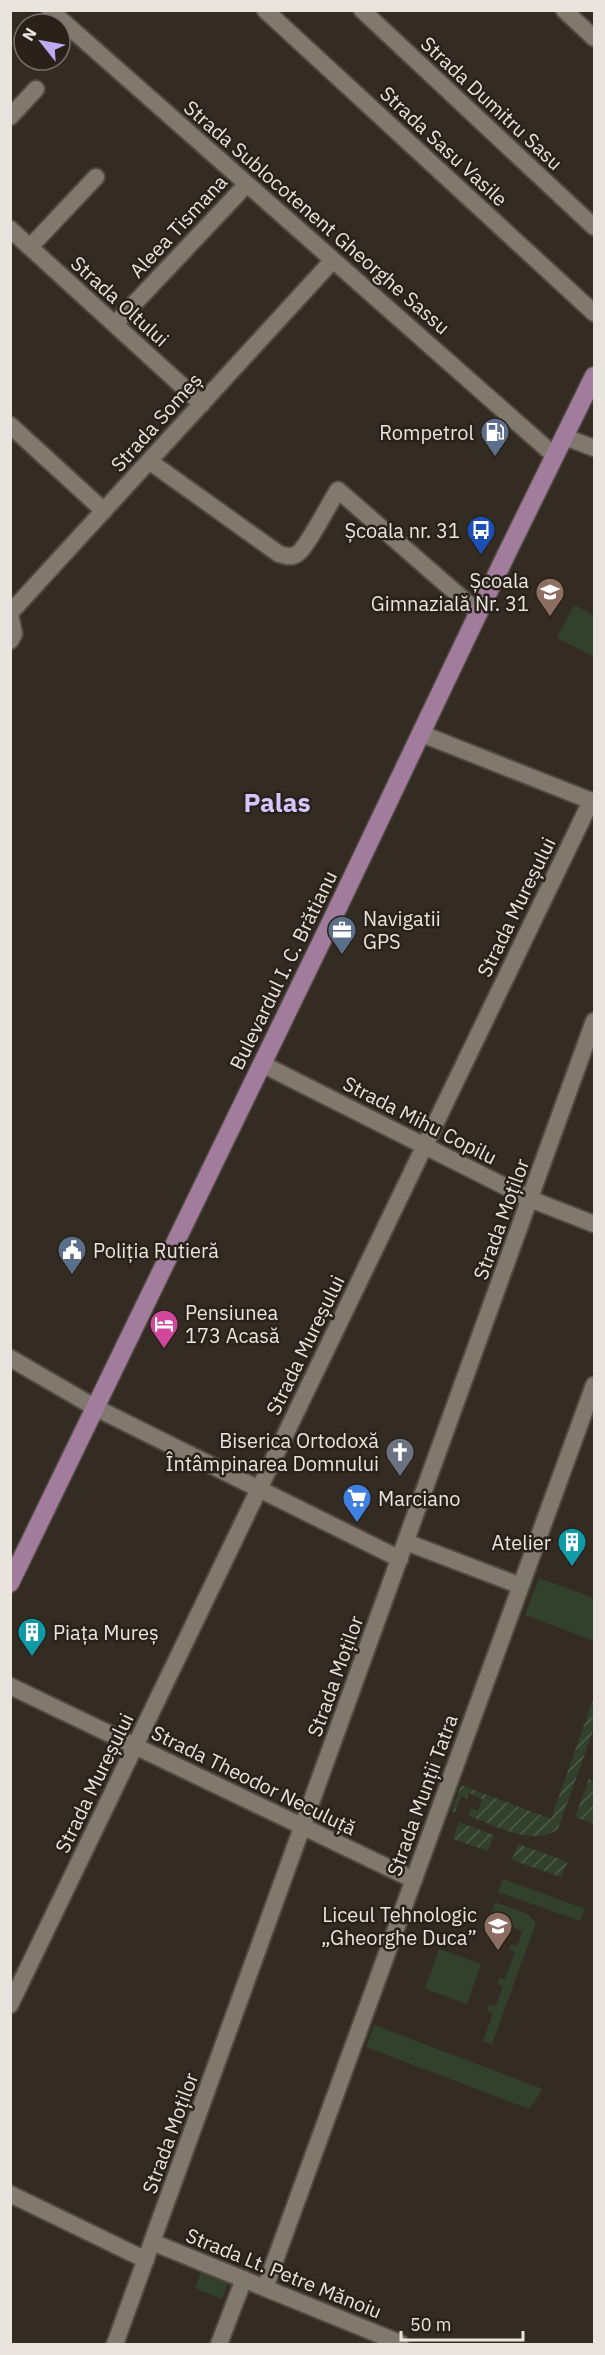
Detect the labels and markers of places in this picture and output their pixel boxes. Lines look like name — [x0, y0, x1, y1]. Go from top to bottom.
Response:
fuel station icon: Rompetrol — [479, 416, 511, 458]
place label: Rompetrol — [379, 419, 474, 446]
bus stop icon: Școala nr. 31 — [465, 514, 497, 556]
place label: Școala nr. 31 — [344, 517, 460, 544]
place label: Școala Gimnazială Nr. 31 — [371, 567, 529, 617]
school or university icon: Școala Gimnazială Nr. 31 — [534, 576, 566, 618]
place label: Navigatii GPS — [363, 905, 441, 955]
office icon: Navigatii GPS — [326, 914, 358, 956]
public building icon: Poliția Rutieră — [56, 1234, 88, 1276]
place label: Poliția Rutieră — [93, 1237, 219, 1264]
place label: Pensiunea 173 Acasă — [185, 1299, 280, 1349]
hotel icon: Pensiunea 173 Acasă — [148, 1308, 180, 1350]
place label: Biserica Ortodoxă Întâmpinarea Domnului — [166, 1427, 379, 1477]
church icon: Biserica Ortodoxă Întâmpinarea Domnului — [384, 1436, 416, 1478]
supermarket icon: Marciano — [341, 1482, 373, 1524]
place label: Marciano — [378, 1485, 460, 1512]
building icon: Atelier — [556, 1526, 588, 1568]
place label: Atelier — [492, 1529, 551, 1556]
building icon: Piața Mureș — [16, 1616, 48, 1658]
place label: Piața Mureș — [53, 1619, 159, 1646]
place label: Liceul Tehnologic „Gheorghe Duca” — [321, 1901, 477, 1951]
school or university icon: Liceul Tehnologic „Gheorghe Duca” — [482, 1910, 514, 1952]

